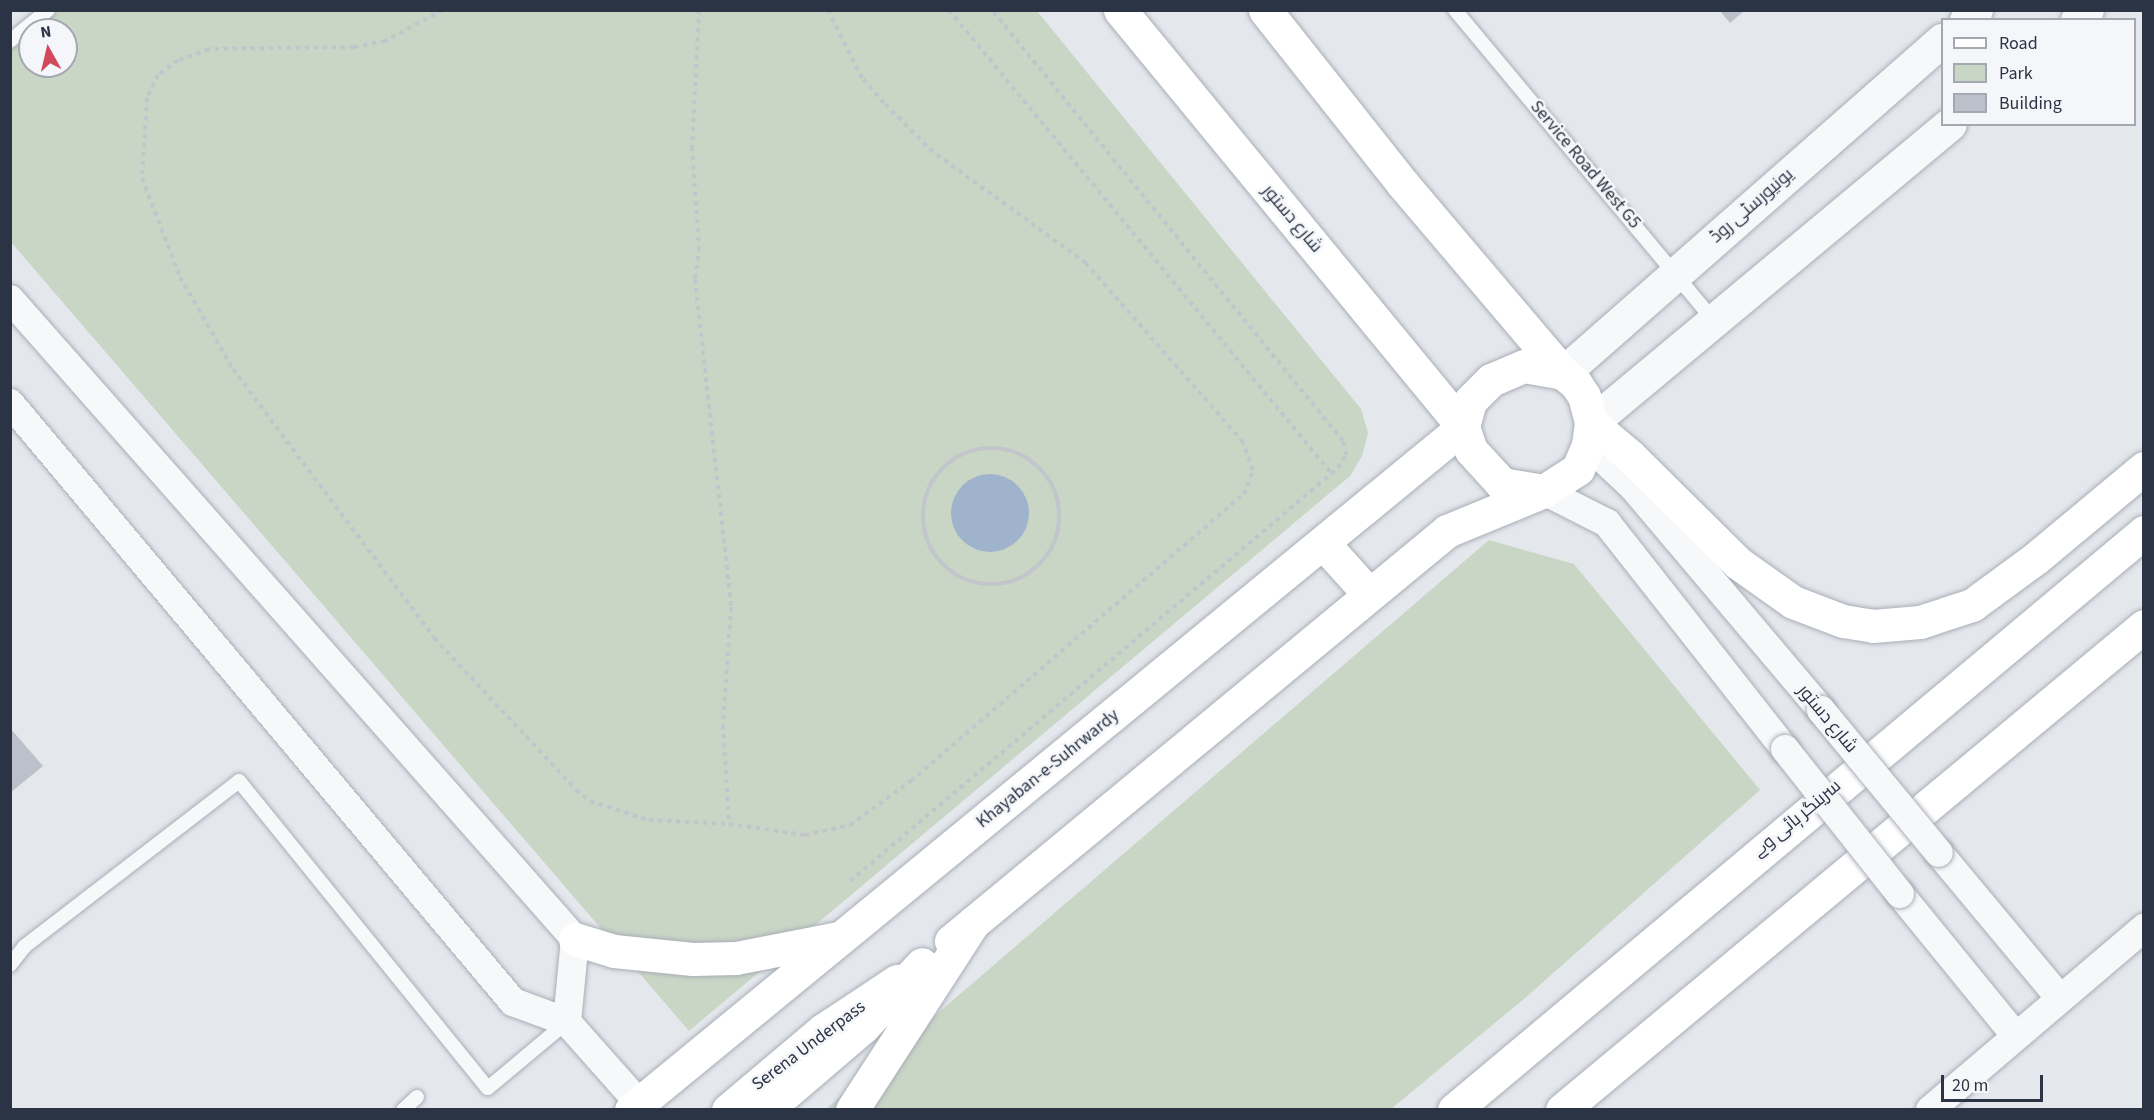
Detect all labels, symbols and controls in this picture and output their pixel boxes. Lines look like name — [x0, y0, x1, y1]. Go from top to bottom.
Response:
north arrow — [18, 18, 78, 78]
legend — [1941, 18, 2136, 126]
text: N — [39, 21, 53, 44]
text: Road — [1999, 31, 2038, 56]
text: Park — [1999, 61, 2033, 86]
text: Building — [1999, 91, 2062, 116]
street label: Service Road West G5 — [1525, 97, 1645, 233]
street label: یونیورسٹی روڈ — [1706, 164, 1798, 248]
street label: شارع دستور — [1257, 180, 1327, 258]
street label: شارع دستور — [1792, 680, 1862, 758]
street label: Khayaban-e-Suhrwardy — [972, 705, 1124, 833]
street label: سرینگر ہائی وے — [1748, 776, 1846, 862]
street label: Serena Underpass — [748, 996, 870, 1096]
scale bar — [1944, 1063, 2046, 1101]
text: 20 m — [1952, 1073, 1988, 1098]

